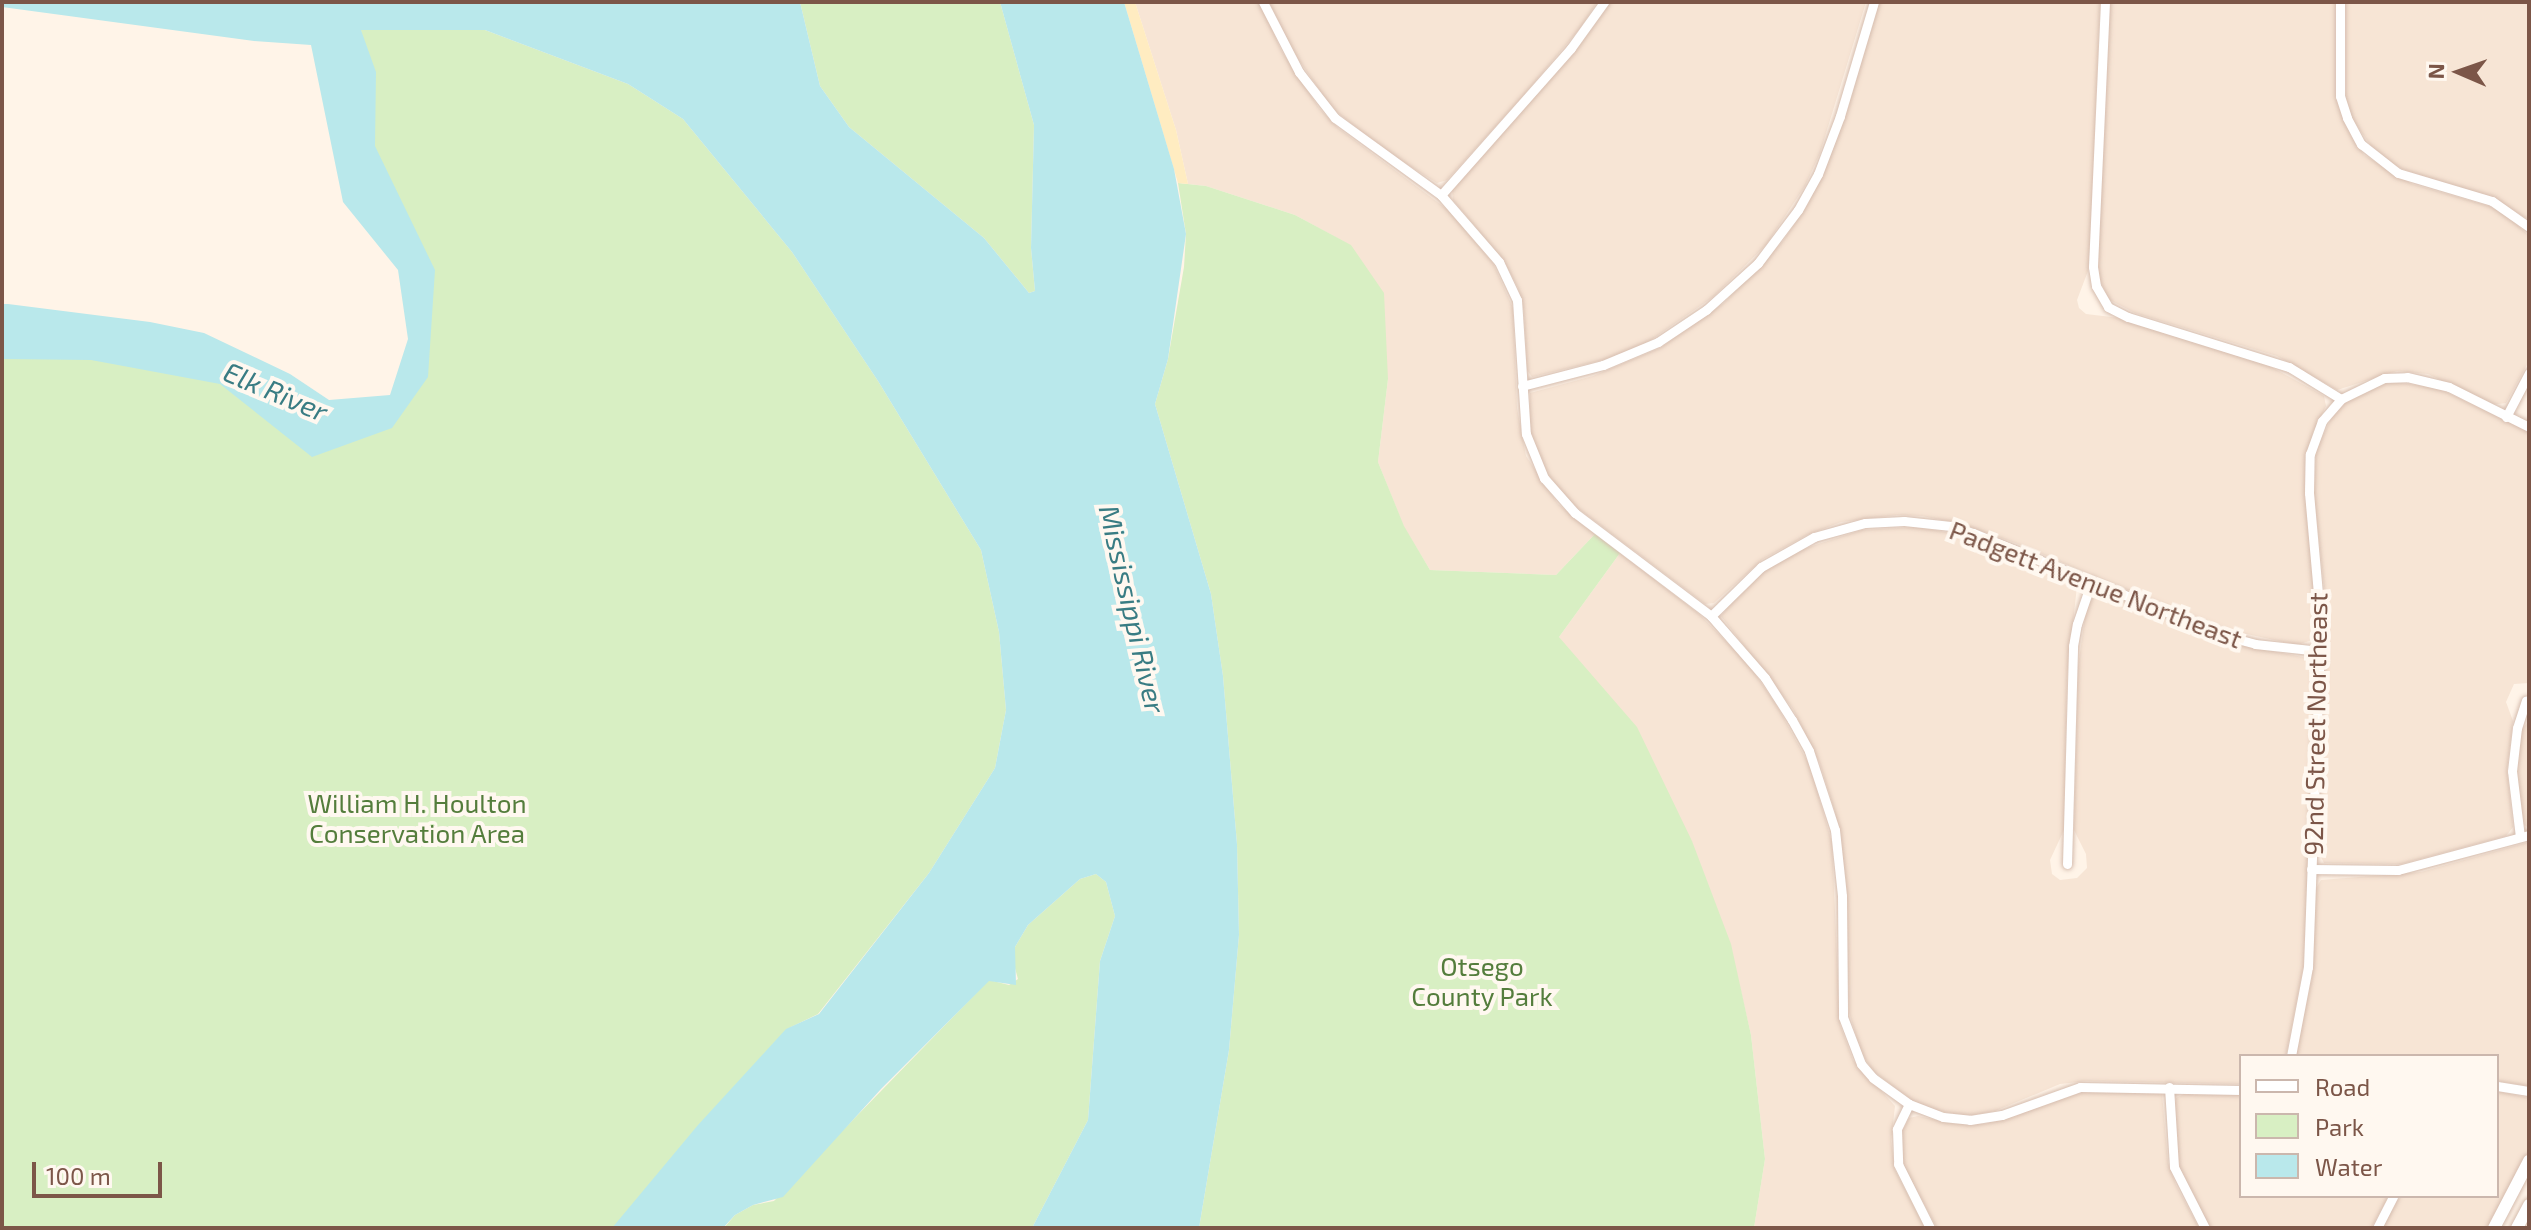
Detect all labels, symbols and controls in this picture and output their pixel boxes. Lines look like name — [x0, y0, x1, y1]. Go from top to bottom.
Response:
north arrow — [2419, 32, 2499, 112]
text: N — [2422, 63, 2448, 80]
water label: Elk River — [219, 354, 333, 428]
water label: Mississippi River — [1093, 502, 1173, 716]
street label: Padgett Avenue Northeast — [1945, 514, 2247, 654]
street label: 92nd Street Northeast — [2297, 592, 2333, 856]
park label: William H. Houlton Conservation Area — [307, 787, 527, 848]
park label: Otsego County Park — [1411, 950, 1553, 1012]
legend — [2239, 1054, 2499, 1198]
text: Road — [2315, 1072, 2370, 1101]
text: Park — [2315, 1112, 2364, 1141]
scale bar — [36, 1146, 166, 1196]
text: Water — [2315, 1152, 2382, 1181]
text: 100 m — [46, 1161, 111, 1190]

